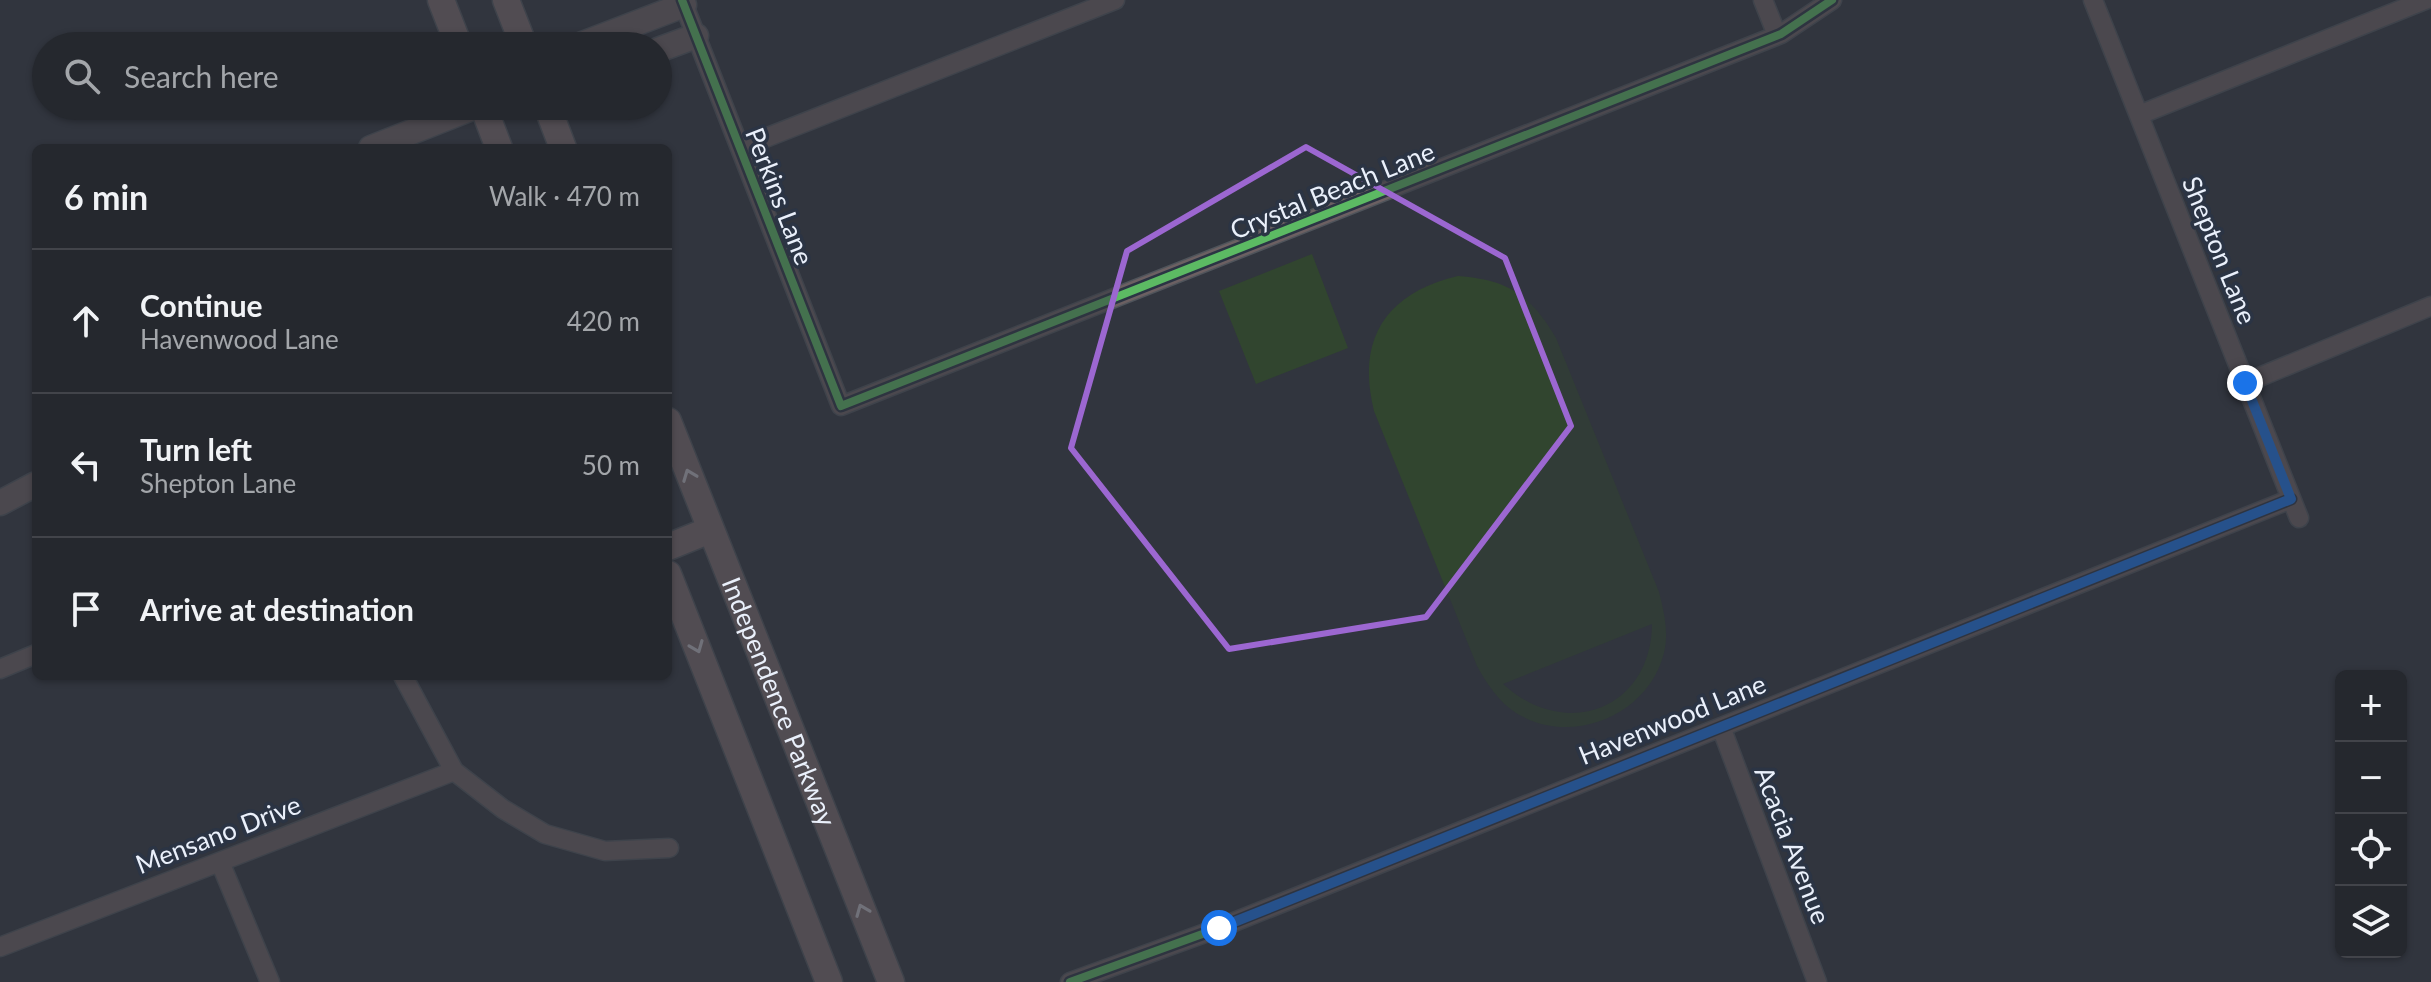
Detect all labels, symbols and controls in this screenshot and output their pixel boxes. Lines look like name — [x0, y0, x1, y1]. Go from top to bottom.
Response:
search box — [32, 32, 672, 120]
icon: search — [60, 54, 104, 98]
text: Search here — [124, 58, 279, 94]
street label: Perkins Lane — [739, 123, 821, 269]
street label: Crystal Beach Lane — [1225, 134, 1439, 246]
street label: Shepton Lane — [2176, 172, 2264, 328]
text: 6 min — [64, 176, 148, 217]
text: Walk · 470 m — [489, 180, 640, 212]
text: Continue — [140, 287, 263, 323]
icon: ahead — [64, 299, 108, 343]
text: 420 m — [567, 305, 640, 337]
text: Havenwood Lane — [140, 323, 339, 355]
route end — [2227, 365, 2263, 401]
text: Turn left — [140, 431, 252, 467]
icon: left — [64, 443, 108, 487]
text: 50 m — [582, 449, 640, 481]
text: Shepton Lane — [140, 467, 296, 499]
one-way arrow — [682, 469, 699, 483]
street label: Independence Parkway — [716, 572, 844, 831]
icon: arrive — [64, 587, 108, 631]
text: Arrive at destination — [140, 591, 414, 627]
one-way arrow — [687, 639, 704, 653]
street label: Havenwood Lane — [1574, 667, 1770, 771]
map controls — [2335, 670, 2407, 958]
button: + — [2335, 670, 2407, 742]
button: − — [2335, 742, 2407, 814]
street label: Acacia Avenue — [1748, 762, 1838, 928]
street label: Mensano Drive — [131, 788, 305, 880]
button: locate — [2335, 814, 2407, 886]
button: layers — [2335, 886, 2407, 958]
one-way arrow — [856, 904, 872, 918]
route start — [1201, 910, 1237, 946]

